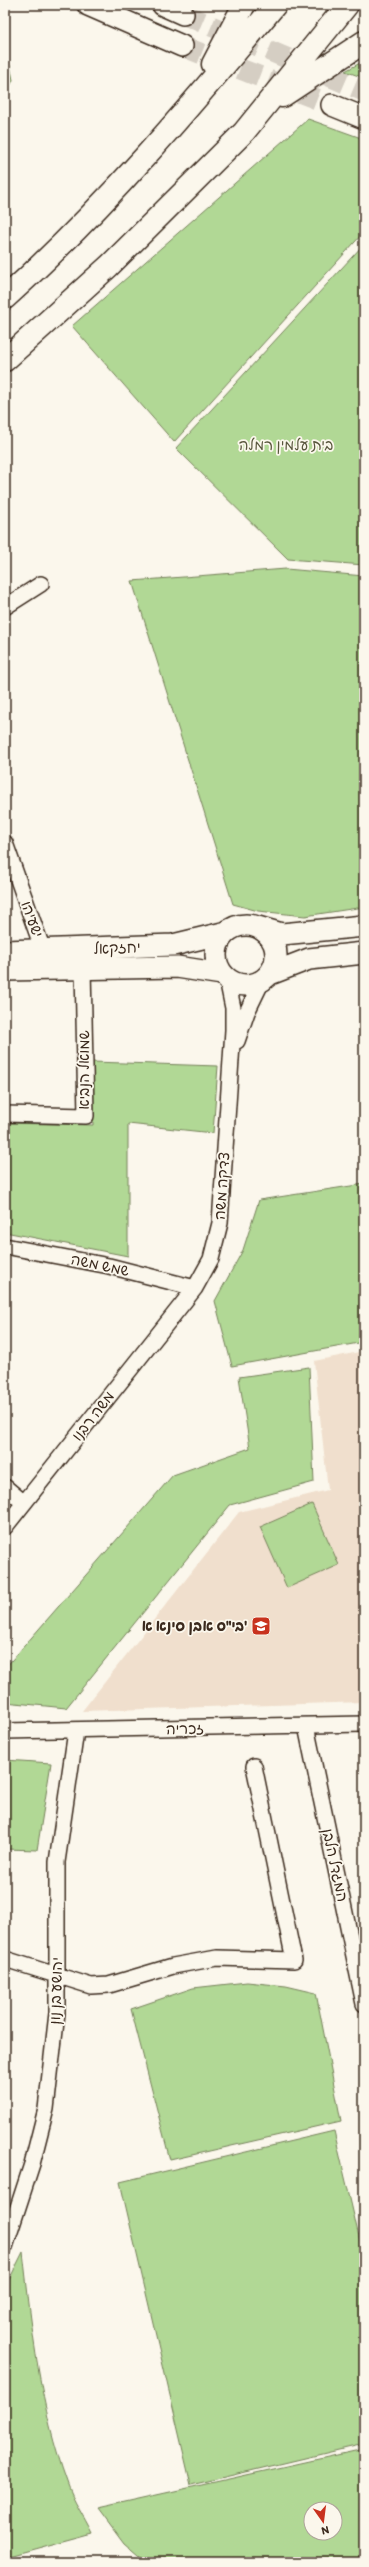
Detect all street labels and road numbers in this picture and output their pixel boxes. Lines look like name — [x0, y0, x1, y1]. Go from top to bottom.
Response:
street label: ישעיהו — [17, 898, 47, 940]
street label: יחזקאל — [93, 938, 141, 958]
street label: שמואל הנביא — [75, 1030, 93, 1110]
street label: צדקה משה — [211, 1152, 233, 1220]
street label: שמש משה — [69, 1250, 131, 1280]
street label: משה רבנו — [68, 1388, 118, 1444]
street label: זכריה — [166, 1720, 204, 1738]
street label: המגדל הלבן — [318, 1827, 352, 1903]
street label: יהושע בן נון — [46, 1957, 66, 2025]

